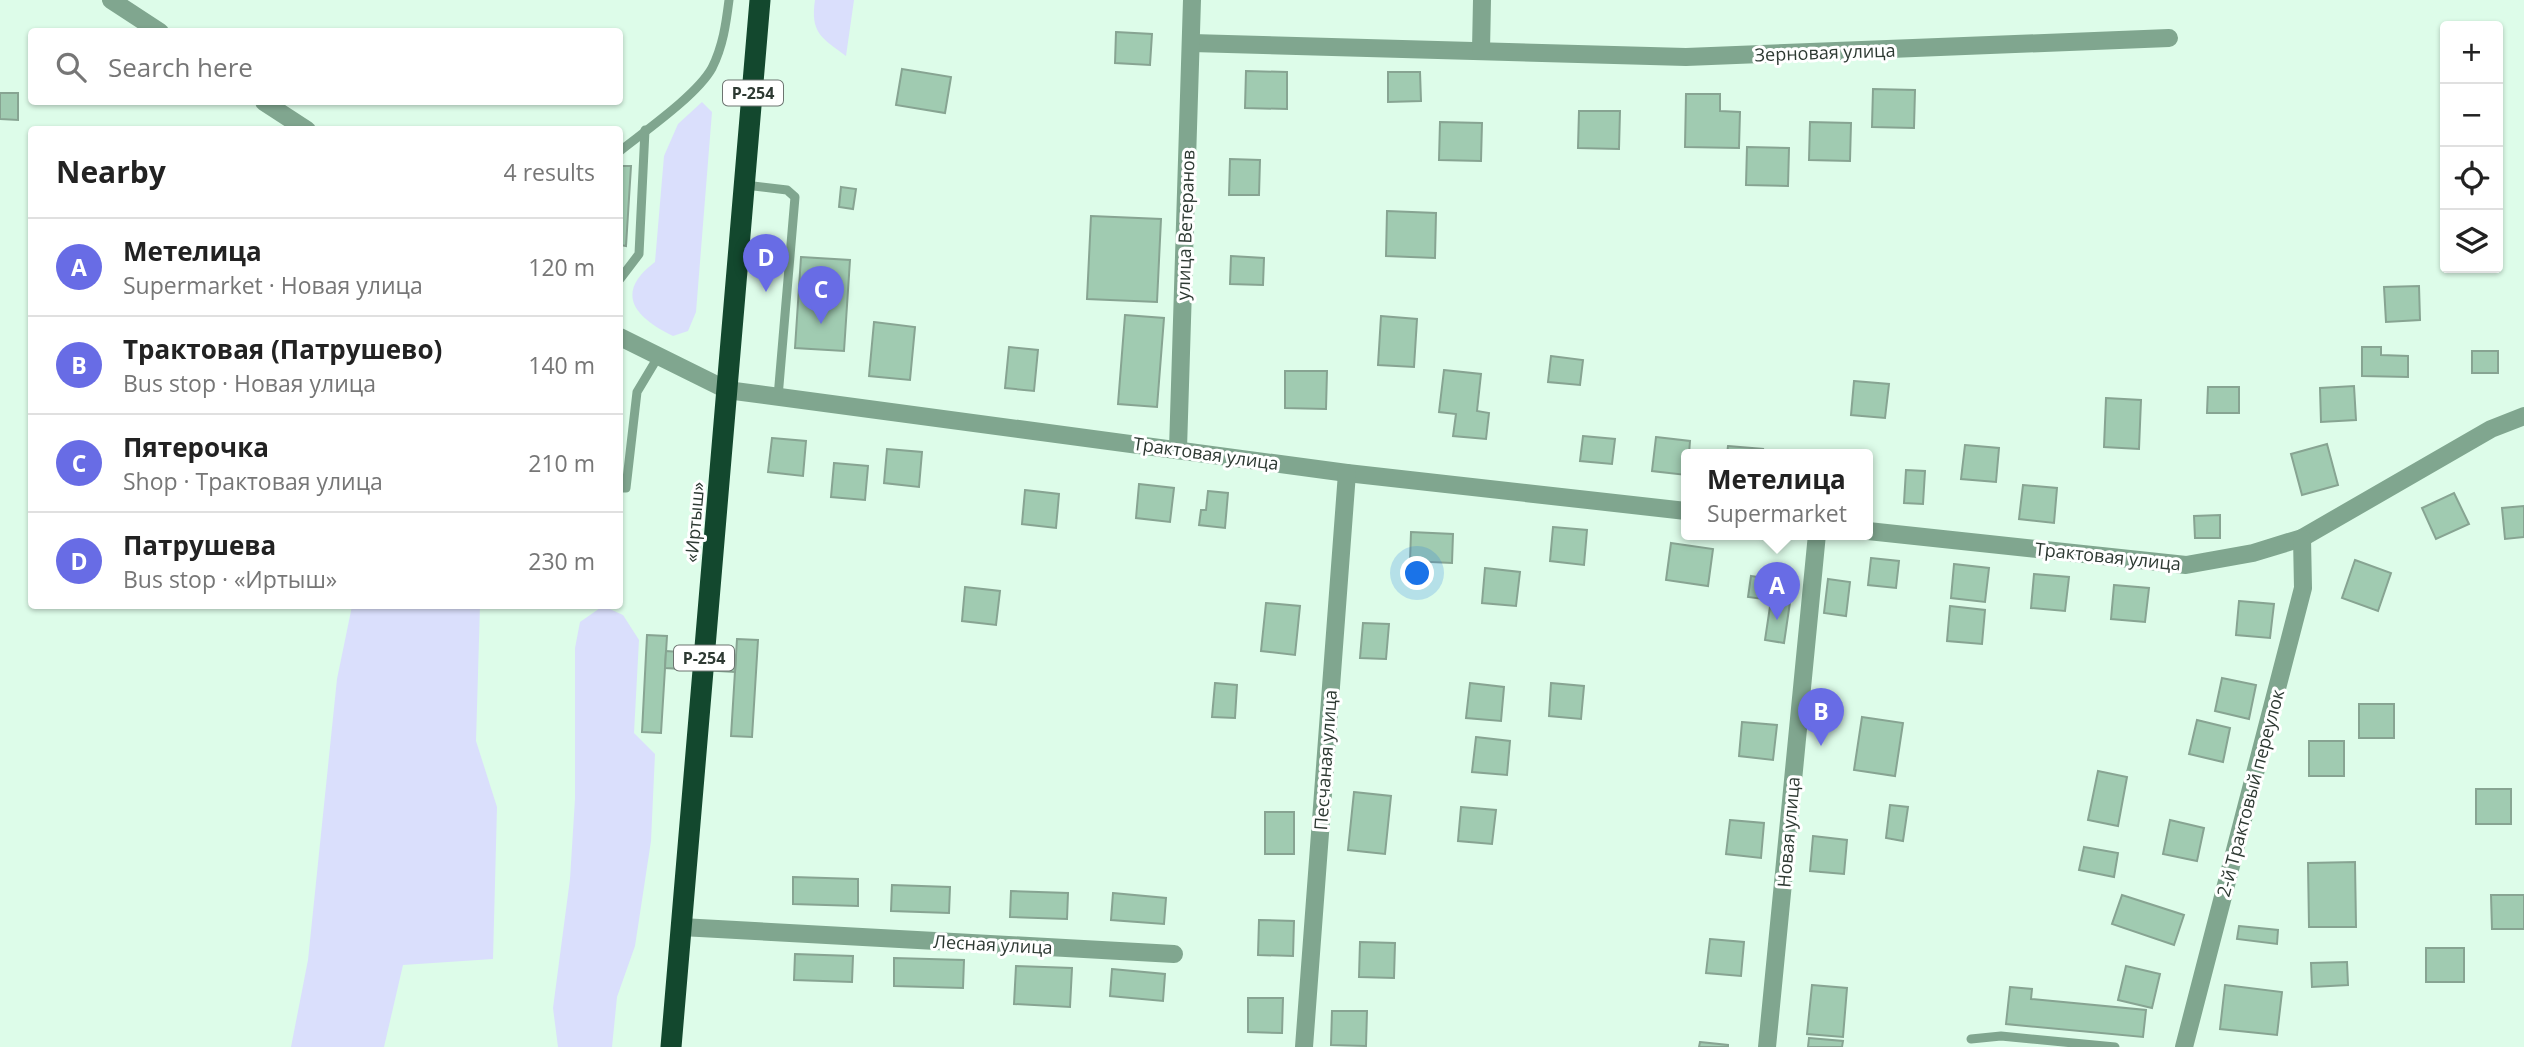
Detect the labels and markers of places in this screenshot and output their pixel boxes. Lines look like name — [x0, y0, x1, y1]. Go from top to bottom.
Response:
pin: D — [743, 234, 789, 292]
pin: C — [798, 266, 844, 324]
pin: A — [1754, 562, 1800, 620]
pin: B — [1798, 688, 1844, 746]

